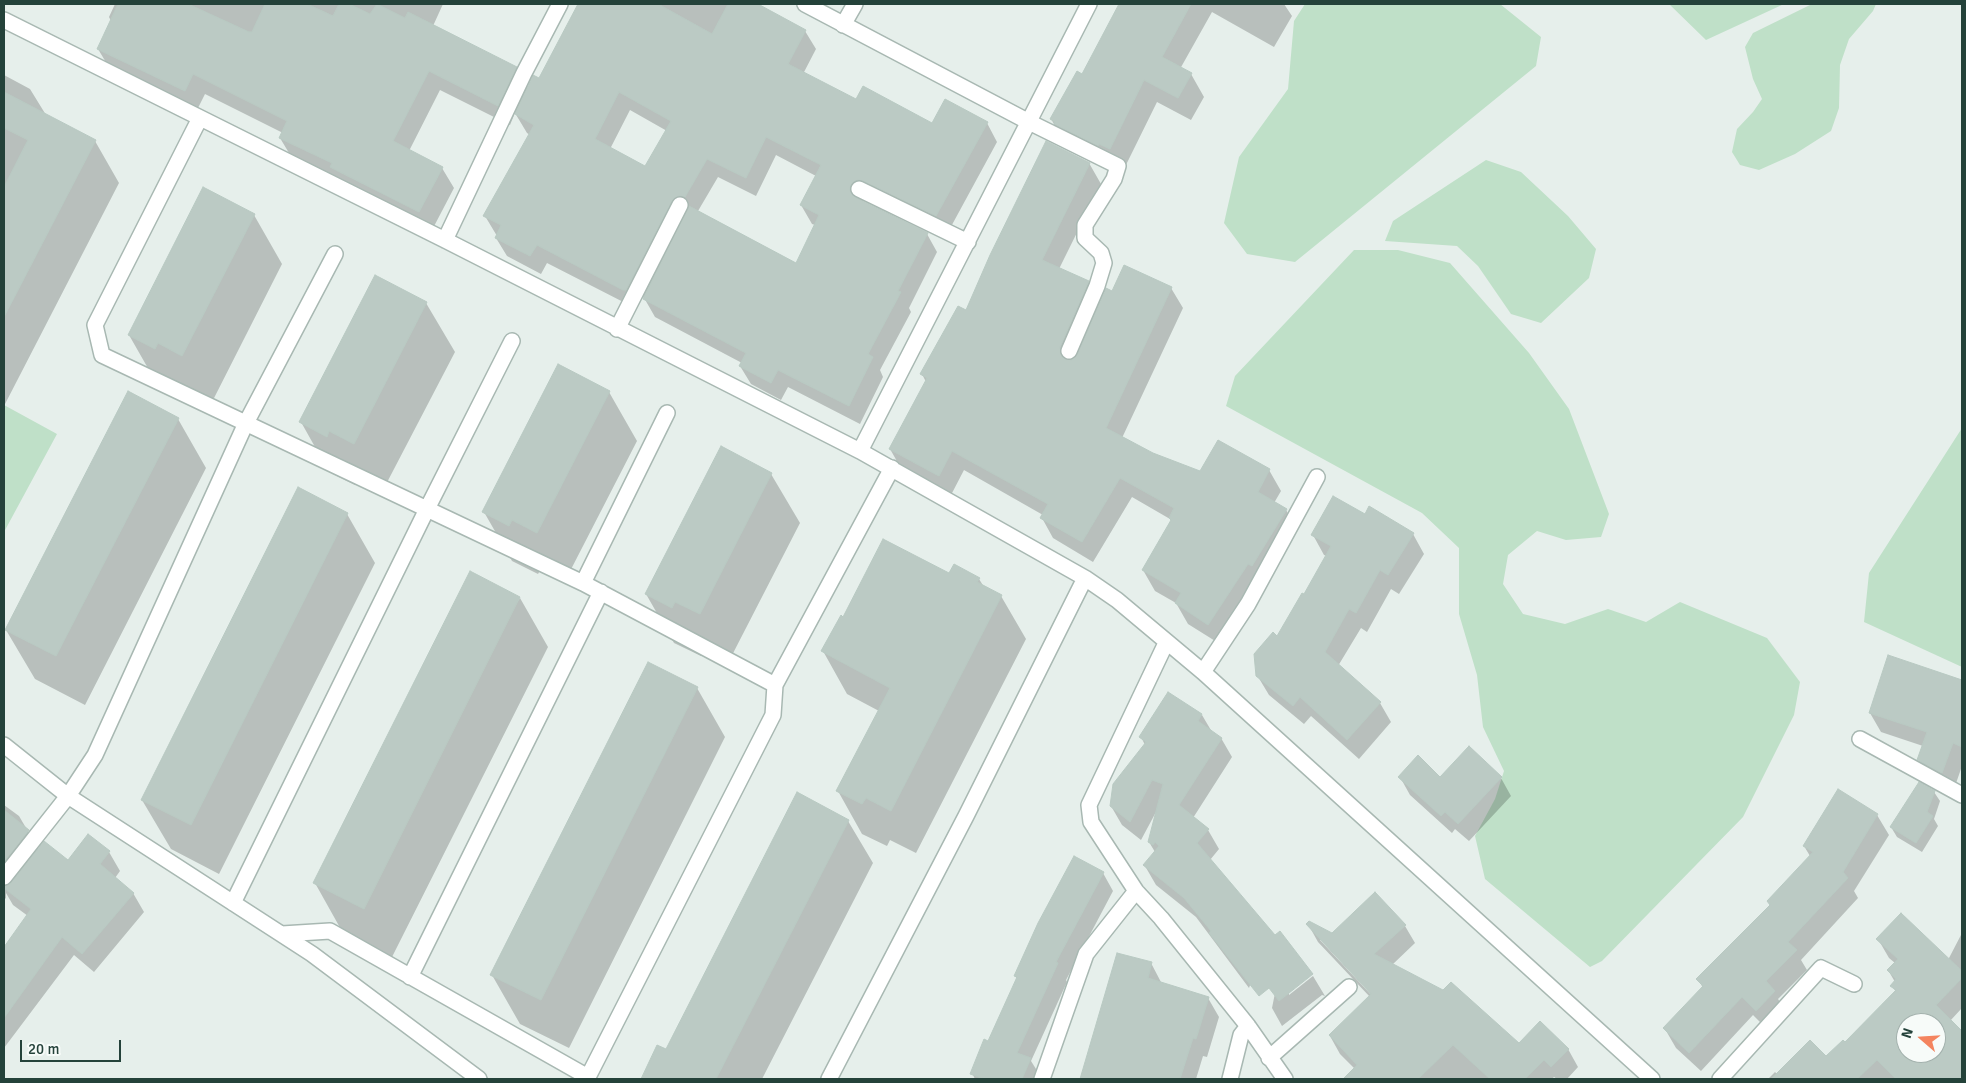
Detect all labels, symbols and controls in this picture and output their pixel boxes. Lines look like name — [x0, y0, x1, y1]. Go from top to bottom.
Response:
north arrow — [1896, 1013, 1946, 1063]
text: N — [1898, 1026, 1917, 1041]
scale bar — [22, 1030, 124, 1062]
text: 20 m — [28, 1040, 59, 1058]

